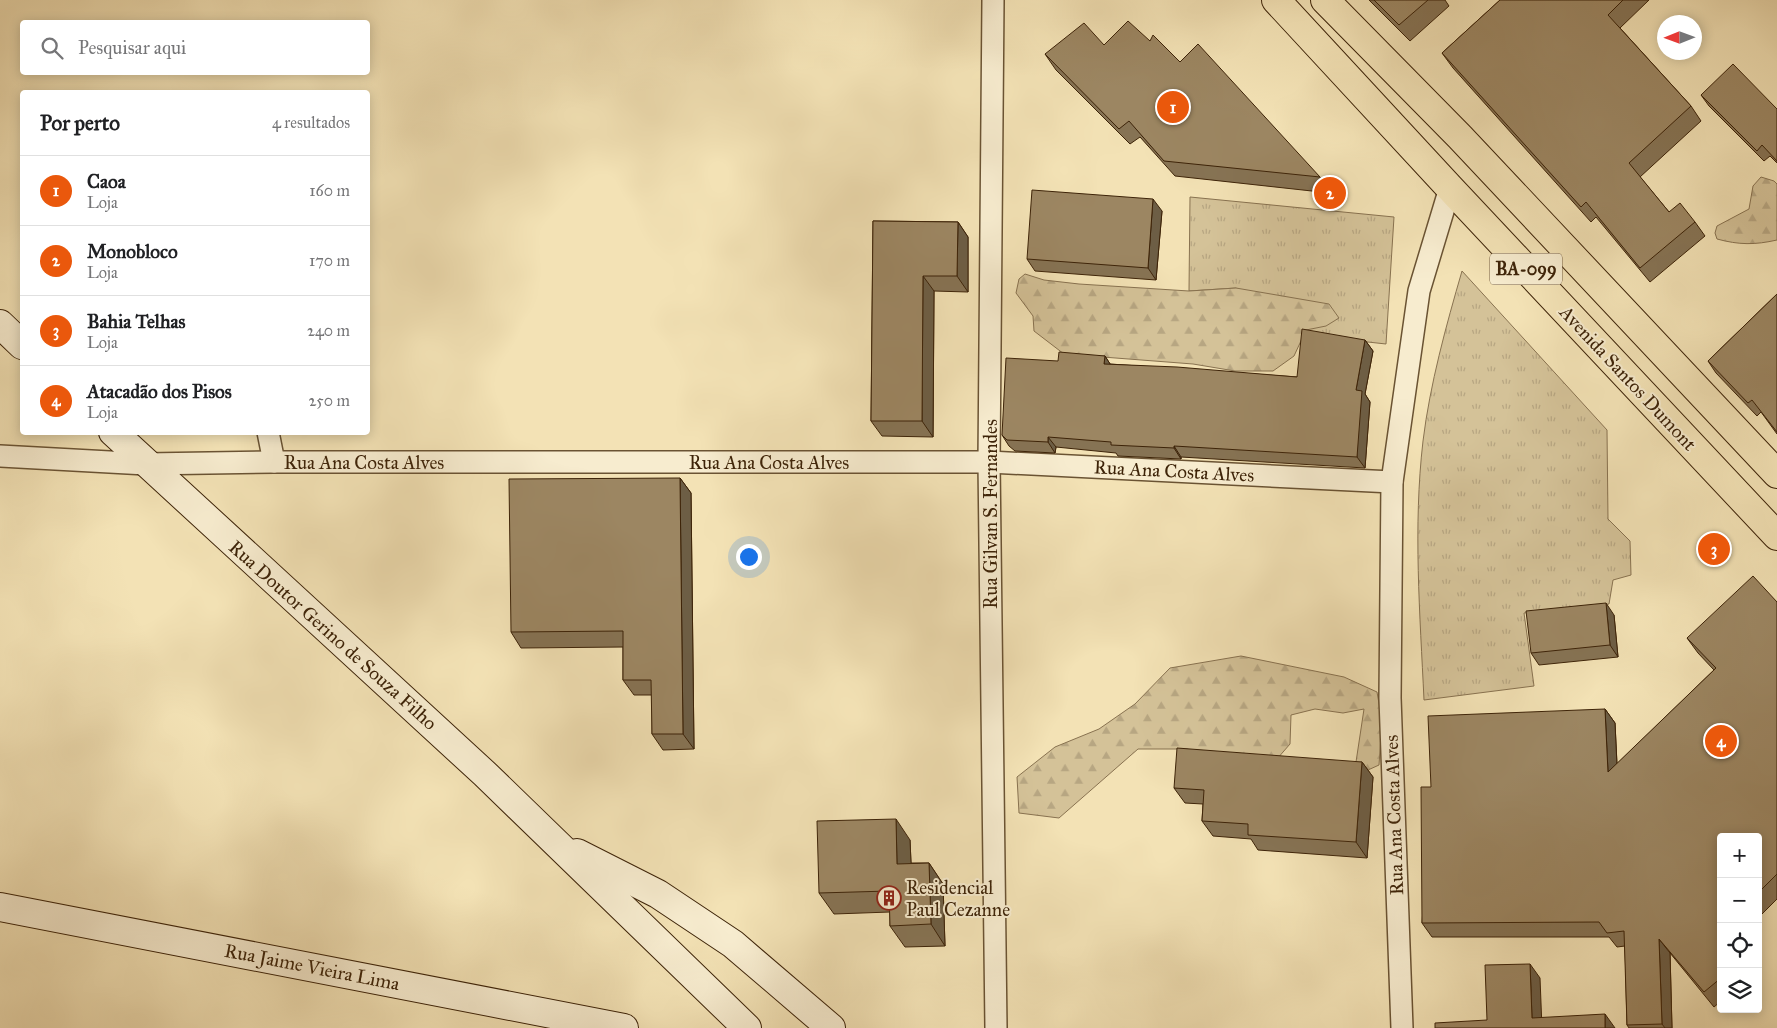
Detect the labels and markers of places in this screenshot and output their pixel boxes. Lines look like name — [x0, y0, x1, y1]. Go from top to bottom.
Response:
pin: 1 — [1157, 88, 1189, 126]
pin: 2 — [1314, 174, 1346, 212]
pin: 3 — [1698, 530, 1730, 568]
pin: 4 — [1705, 722, 1737, 760]
place label: Residencial Paul Cezanne — [906, 876, 1010, 921]
building icon: Residencial Paul Cezanne — [876, 885, 902, 911]

